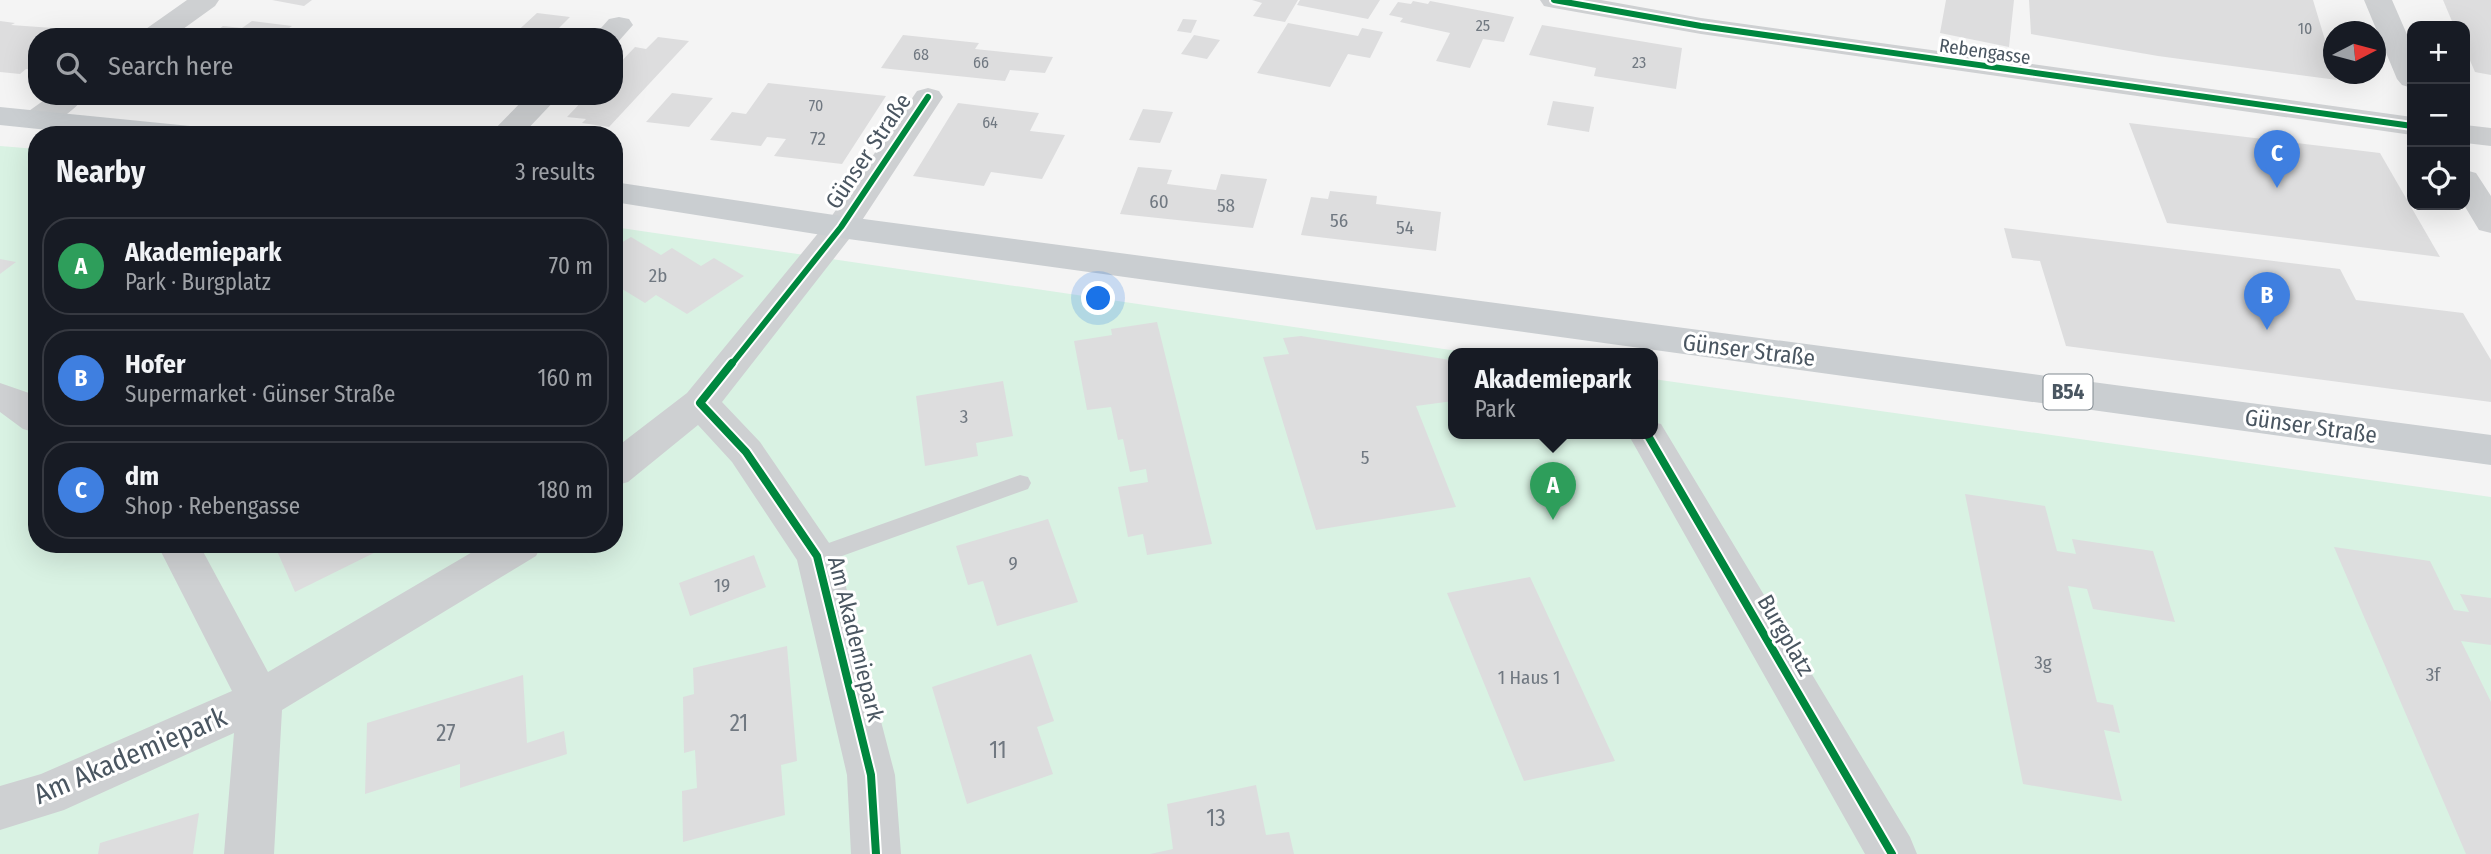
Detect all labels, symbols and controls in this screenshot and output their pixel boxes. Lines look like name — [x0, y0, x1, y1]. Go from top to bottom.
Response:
house number: 25 — [1476, 16, 1490, 35]
house number: 10 — [2298, 19, 2312, 38]
north arrow — [2323, 21, 2386, 84]
map controls — [2407, 21, 2470, 210]
button: + — [2407, 21, 2470, 84]
search box — [28, 28, 623, 105]
street label: Rebengasse — [1938, 34, 2032, 69]
house number: 68 — [913, 45, 929, 64]
icon: search — [52, 48, 90, 86]
text: Search here — [108, 51, 233, 82]
house number: 66 — [973, 53, 989, 72]
house number: 23 — [1632, 53, 1646, 72]
button: − — [2407, 84, 2470, 147]
street label: Günser Straße — [819, 88, 917, 214]
house number: 70 — [809, 96, 823, 115]
house number: 64 — [982, 113, 998, 132]
house number: 72 — [810, 127, 826, 150]
pin: C — [2254, 130, 2300, 188]
button: locate — [2407, 147, 2470, 210]
text: Nearby — [56, 154, 145, 190]
text: 3 results — [515, 158, 595, 186]
house number: 60 — [1149, 190, 1169, 213]
house number: 58 — [1217, 194, 1235, 217]
house number: 56 — [1330, 209, 1348, 232]
house number: 54 — [1396, 216, 1414, 239]
text: Akademiepark — [125, 237, 282, 268]
text: A — [75, 252, 87, 280]
text: 70 m — [549, 252, 593, 280]
house number: 2b — [649, 264, 667, 287]
text: Park · Burgplatz — [125, 268, 271, 296]
pin: B — [2244, 272, 2290, 330]
your location — [1081, 281, 1115, 315]
street label: Günser Straße — [1681, 328, 1817, 372]
popup — [1448, 348, 1658, 439]
text: Hofer — [125, 349, 186, 380]
text: B — [75, 364, 87, 392]
text: 160 m — [538, 364, 593, 392]
text: Akademiepark — [1475, 364, 1631, 395]
road number: B54 — [2044, 374, 2092, 410]
text: Supermarket · Günser Straße — [125, 380, 395, 408]
text: Park — [1475, 395, 1516, 423]
street label: Günser Straße — [2243, 403, 2379, 449]
house number: 3 — [960, 405, 968, 428]
house number: 5 — [1361, 446, 1369, 469]
text: dm — [125, 461, 159, 492]
pin: A — [1530, 462, 1576, 520]
text: C — [75, 476, 87, 504]
text: 180 m — [537, 476, 593, 504]
text: Shop · Rebengasse — [125, 492, 300, 520]
house number: 9 — [1008, 552, 1018, 575]
street label: Am Akademiepark — [822, 553, 890, 725]
house number: 19 — [714, 574, 730, 597]
street label: Burgplatz — [1752, 589, 1820, 681]
house number: 3g — [2034, 651, 2052, 674]
house number: 3f — [2426, 663, 2441, 686]
house number: 1 Haus 1 — [1498, 666, 1560, 689]
street label: Am Akademiepark — [29, 700, 232, 811]
house number: 21 — [730, 709, 748, 737]
house number: 27 — [436, 719, 456, 747]
house number: 11 — [989, 736, 1007, 764]
house number: 13 — [1206, 804, 1226, 832]

